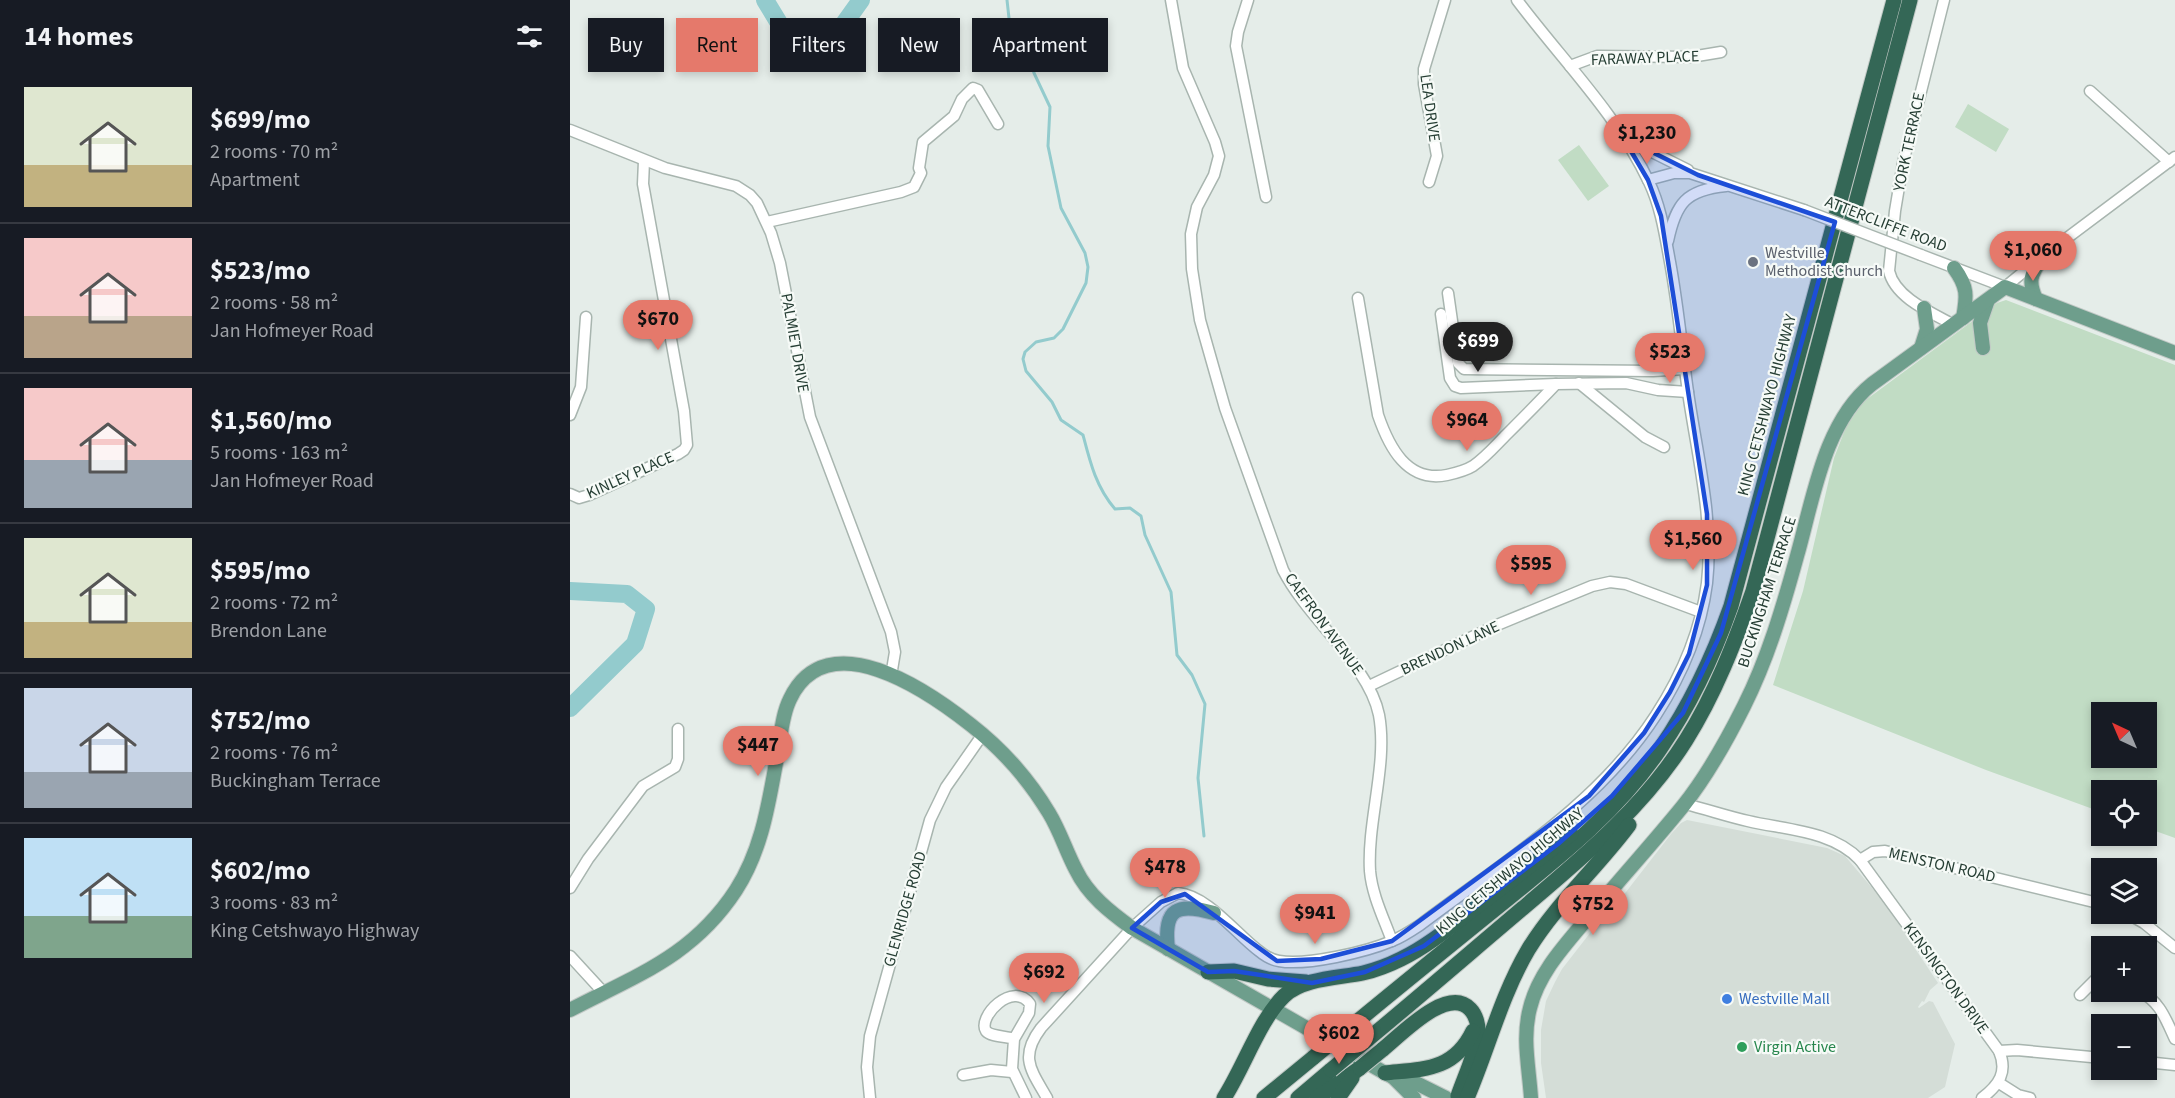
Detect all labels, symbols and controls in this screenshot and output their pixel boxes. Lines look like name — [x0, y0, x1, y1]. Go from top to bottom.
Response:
text: 14 homes — [24, 18, 133, 55]
chip: Buy — [588, 18, 664, 72]
chip: Rent — [676, 18, 758, 72]
chip: Filters — [770, 18, 866, 72]
chip: New — [878, 18, 960, 72]
chip: Apartment — [972, 18, 1108, 72]
icon: filters — [513, 20, 546, 53]
street label: FARAWAY PLACE — [1590, 45, 1700, 71]
street label: LEA DRIVE — [1414, 73, 1446, 143]
street label: YORK TERRACE — [1888, 90, 1930, 195]
text: $699/mo — [210, 101, 310, 138]
icon: home — [72, 111, 144, 183]
pin: $1,230 — [1598, 114, 1696, 165]
text: $1,230 — [1618, 119, 1676, 147]
text: 2 rooms · 70 m² — [210, 138, 338, 166]
text: Apartment — [210, 166, 300, 194]
street label: ATTERCLIFFE ROAD — [1822, 191, 1950, 257]
pin: $1,060 — [1984, 231, 2082, 282]
text: $1,060 — [2004, 236, 2062, 264]
place label: Westville Methodist Church — [1765, 242, 1883, 282]
text: $523/mo — [210, 252, 310, 289]
marker: Westville Methodist Church — [1746, 255, 1760, 269]
icon: home — [72, 262, 144, 334]
text: 2 rooms · 58 m² — [210, 289, 338, 317]
street label: PALMIET DRIVE — [775, 292, 815, 394]
pin: $670 — [622, 300, 694, 351]
text: $670 — [637, 305, 679, 333]
street label: KING CETSHWAYO HIGHWAY — [1732, 311, 1802, 498]
text: Jan Hofmeyer Road — [210, 317, 374, 345]
pin: $699 — [1442, 322, 1514, 373]
text: $699 — [1457, 327, 1499, 355]
pin: $523 — [1634, 333, 1706, 384]
text: $523 — [1649, 338, 1691, 366]
pin: $964 — [1431, 401, 1503, 452]
text: $1,560/mo — [210, 402, 332, 439]
text: $964 — [1446, 406, 1488, 434]
icon: home — [72, 412, 144, 484]
text: 5 rooms · 163 m² — [210, 439, 348, 467]
street label: KINLEY PLACE — [583, 446, 677, 504]
text: Jan Hofmeyer Road — [210, 467, 374, 495]
street label: BUCKINGHAM TERRACE — [1732, 514, 1802, 670]
pin: $1,560 — [1644, 520, 1742, 571]
text: $1,560 — [1664, 525, 1722, 553]
pin: $595 — [1495, 545, 1567, 596]
text: $595 — [1510, 550, 1552, 578]
text: $595/mo — [210, 552, 310, 589]
icon: home — [72, 562, 144, 634]
street label: CAEFRON AVENUE — [1279, 568, 1369, 680]
text: 2 rooms · 72 m² — [210, 589, 338, 617]
street label: BRENDON LANE — [1397, 616, 1503, 680]
text: Brendon Lane — [210, 617, 327, 645]
text: $752/mo — [210, 702, 310, 739]
north arrow — [2091, 702, 2157, 768]
map controls — [2091, 702, 2157, 1080]
icon: home — [72, 712, 144, 784]
pin: $447 — [722, 726, 794, 777]
text: $447 — [737, 731, 779, 759]
text: 2 rooms · 76 m² — [210, 739, 338, 767]
text: Buckingham Terrace — [210, 767, 381, 795]
button: locate — [2091, 780, 2157, 846]
street label: KING CETSHWAYO HIGHWAY — [1431, 802, 1589, 940]
street label: MENSTON ROAD — [1886, 842, 1998, 888]
pin: $478 — [1129, 848, 1201, 899]
street label: GLENRIDGE ROAD — [878, 849, 932, 969]
text: $602/mo — [210, 852, 310, 889]
text: $478 — [1144, 853, 1186, 881]
button: layers — [2091, 858, 2157, 924]
icon: home — [72, 862, 144, 934]
pin: $752 — [1557, 885, 1629, 936]
text: 3 rooms · 83 m² — [210, 889, 338, 917]
text: $752 — [1572, 890, 1614, 918]
pin: $941 — [1279, 894, 1351, 945]
text: $941 — [1294, 899, 1336, 927]
text: King Cetshwayo Highway — [210, 917, 419, 945]
street label: KENSINGTON DRIVE — [1898, 918, 1994, 1038]
button: + — [2091, 936, 2157, 1002]
pin: $692 — [1008, 953, 1080, 1004]
text: $692 — [1023, 958, 1065, 986]
place label: Westville Mall — [1739, 988, 1830, 1010]
marker: Westville Mall — [1720, 992, 1734, 1006]
pin: $602 — [1303, 1014, 1375, 1065]
button: − — [2091, 1014, 2157, 1080]
text: $602 — [1318, 1019, 1360, 1047]
place label: Virgin Active — [1754, 1036, 1836, 1058]
marker: Virgin Active — [1735, 1040, 1749, 1054]

